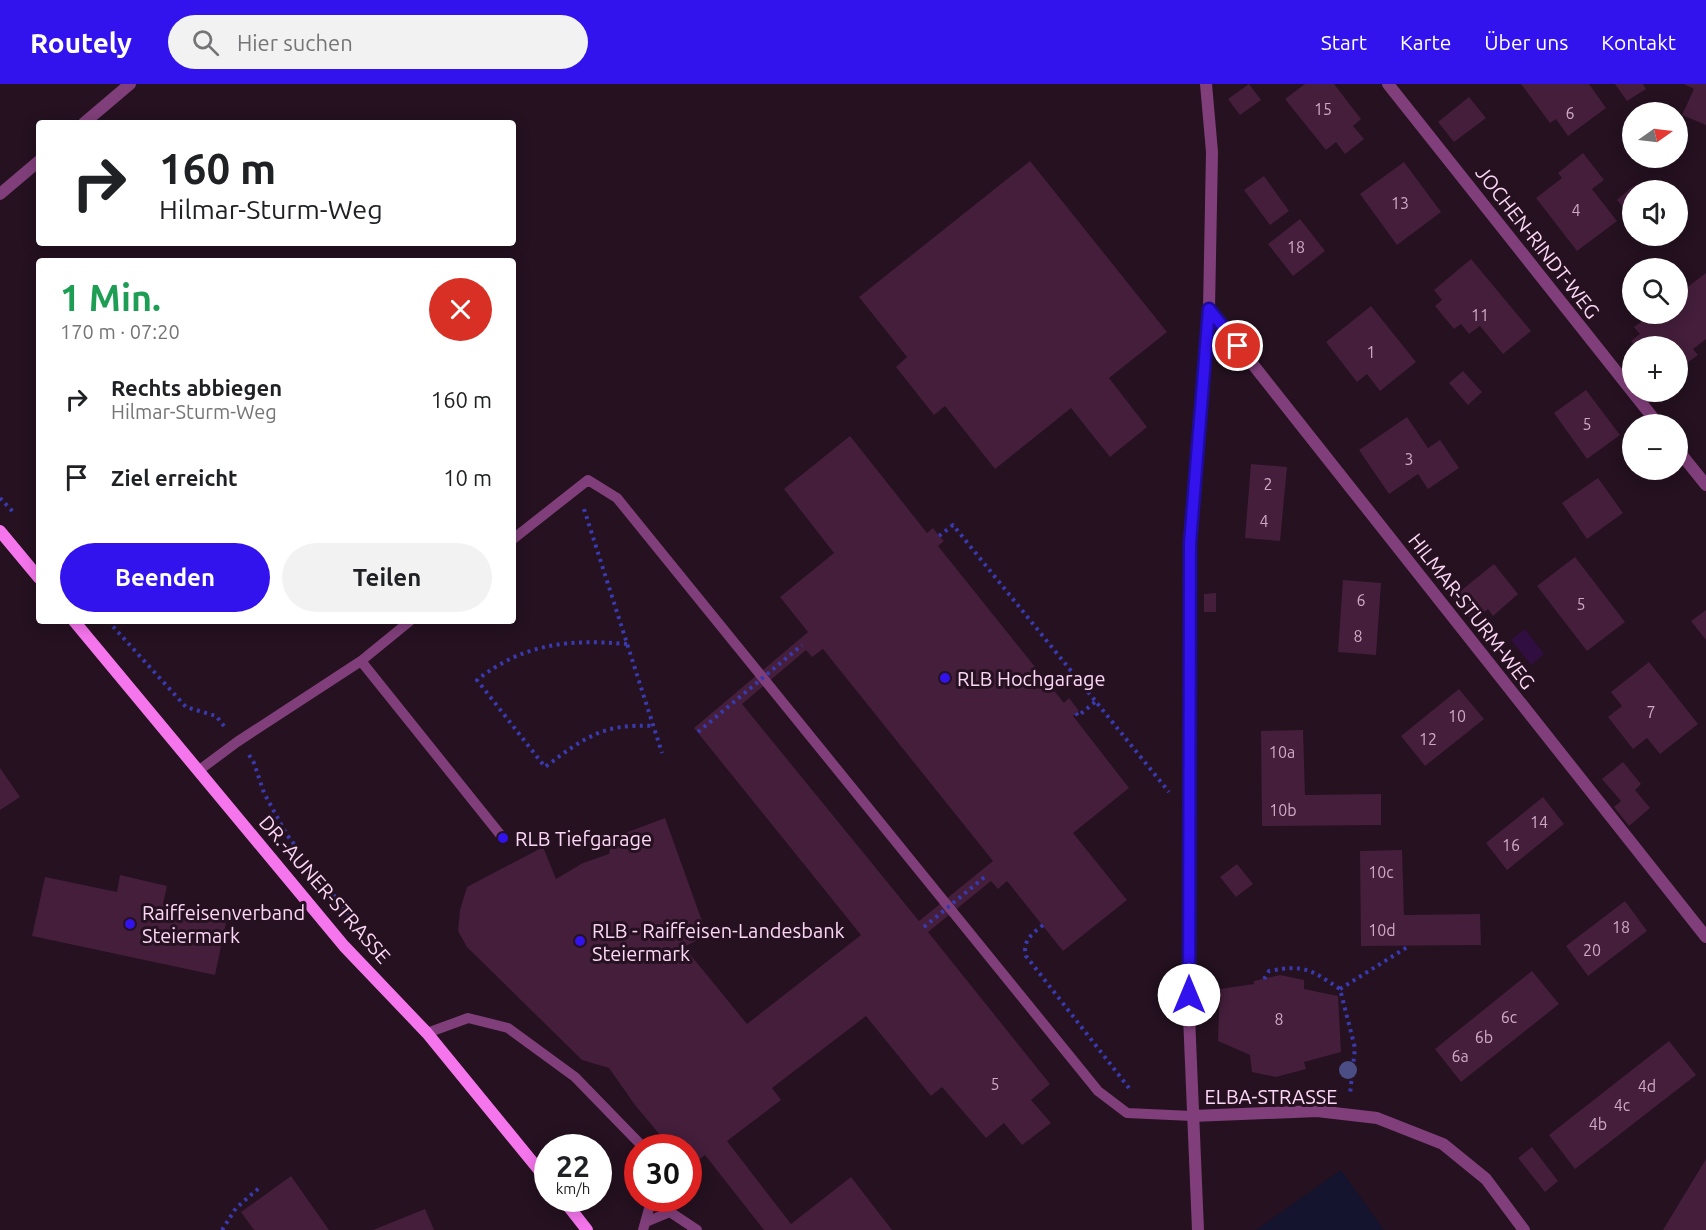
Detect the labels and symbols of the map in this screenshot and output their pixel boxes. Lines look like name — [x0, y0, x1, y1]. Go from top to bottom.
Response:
house number: 15 — [1314, 100, 1332, 118]
north arrow — [1622, 102, 1688, 168]
house number: 6 — [1565, 104, 1575, 122]
street label: JOCHEN-RINDT-WEG — [1471, 161, 1605, 323]
house number: 13 — [1391, 194, 1409, 212]
house number: 4 — [1571, 201, 1581, 219]
house number: 18 — [1287, 238, 1305, 256]
house number: 11 — [1471, 306, 1489, 324]
pin — [1212, 320, 1263, 371]
house number: 1 — [1366, 343, 1376, 361]
house number: 5 — [1582, 415, 1592, 433]
house number: 3 — [1404, 450, 1414, 468]
house number: 2 — [1263, 475, 1273, 493]
house number: 4 — [1259, 512, 1269, 530]
street label: HILMAR-STURM-WEG — [1404, 529, 1540, 693]
house number: 6 — [1356, 591, 1366, 609]
house number: 5 — [1576, 595, 1586, 613]
house number: 8 — [1353, 627, 1363, 645]
place label: RLB Hochgarage — [957, 667, 1105, 690]
marker: RLB Hochgarage — [938, 671, 952, 685]
house number: 7 — [1646, 703, 1656, 721]
house number: 10 — [1448, 707, 1466, 725]
house number: 12 — [1419, 730, 1437, 748]
house number: 10a — [1269, 743, 1295, 761]
house number: 10b — [1269, 801, 1297, 819]
street label: DR.-AUNER-STRASSE — [255, 810, 395, 968]
house number: 14 — [1530, 813, 1548, 831]
place label: RLB Tiefgarage — [515, 827, 652, 850]
marker: RLB Tiefgarage — [496, 831, 510, 845]
house number: 16 — [1502, 836, 1520, 854]
house number: 10c — [1368, 863, 1394, 881]
place label: Raiffeisenverband Steiermark — [142, 901, 305, 947]
marker: Raiffeisenverband Steiermark — [123, 917, 137, 931]
house number: 18 — [1612, 918, 1630, 936]
place label: RLB - Raiffeisen-Landesbank Steiermark — [592, 919, 845, 965]
house number: 10d — [1368, 921, 1396, 939]
marker: RLB - Raiffeisen-Landesbank Steiermark — [573, 934, 587, 948]
house number: 20 — [1583, 941, 1601, 959]
position arrow — [1157, 963, 1221, 1027]
house number: 6c — [1501, 1008, 1518, 1026]
house number: 8 — [1274, 1010, 1284, 1028]
house number: 6b — [1475, 1028, 1493, 1046]
house number: 6a — [1451, 1047, 1469, 1065]
house number: 5 — [990, 1075, 1000, 1093]
house number: 4d — [1638, 1077, 1656, 1095]
street label: ELBA-STRASSE — [1205, 1085, 1337, 1108]
house number: 4c — [1614, 1096, 1631, 1114]
house number: 4b — [1589, 1115, 1607, 1133]
speed limit sign: 30 — [624, 1134, 702, 1212]

